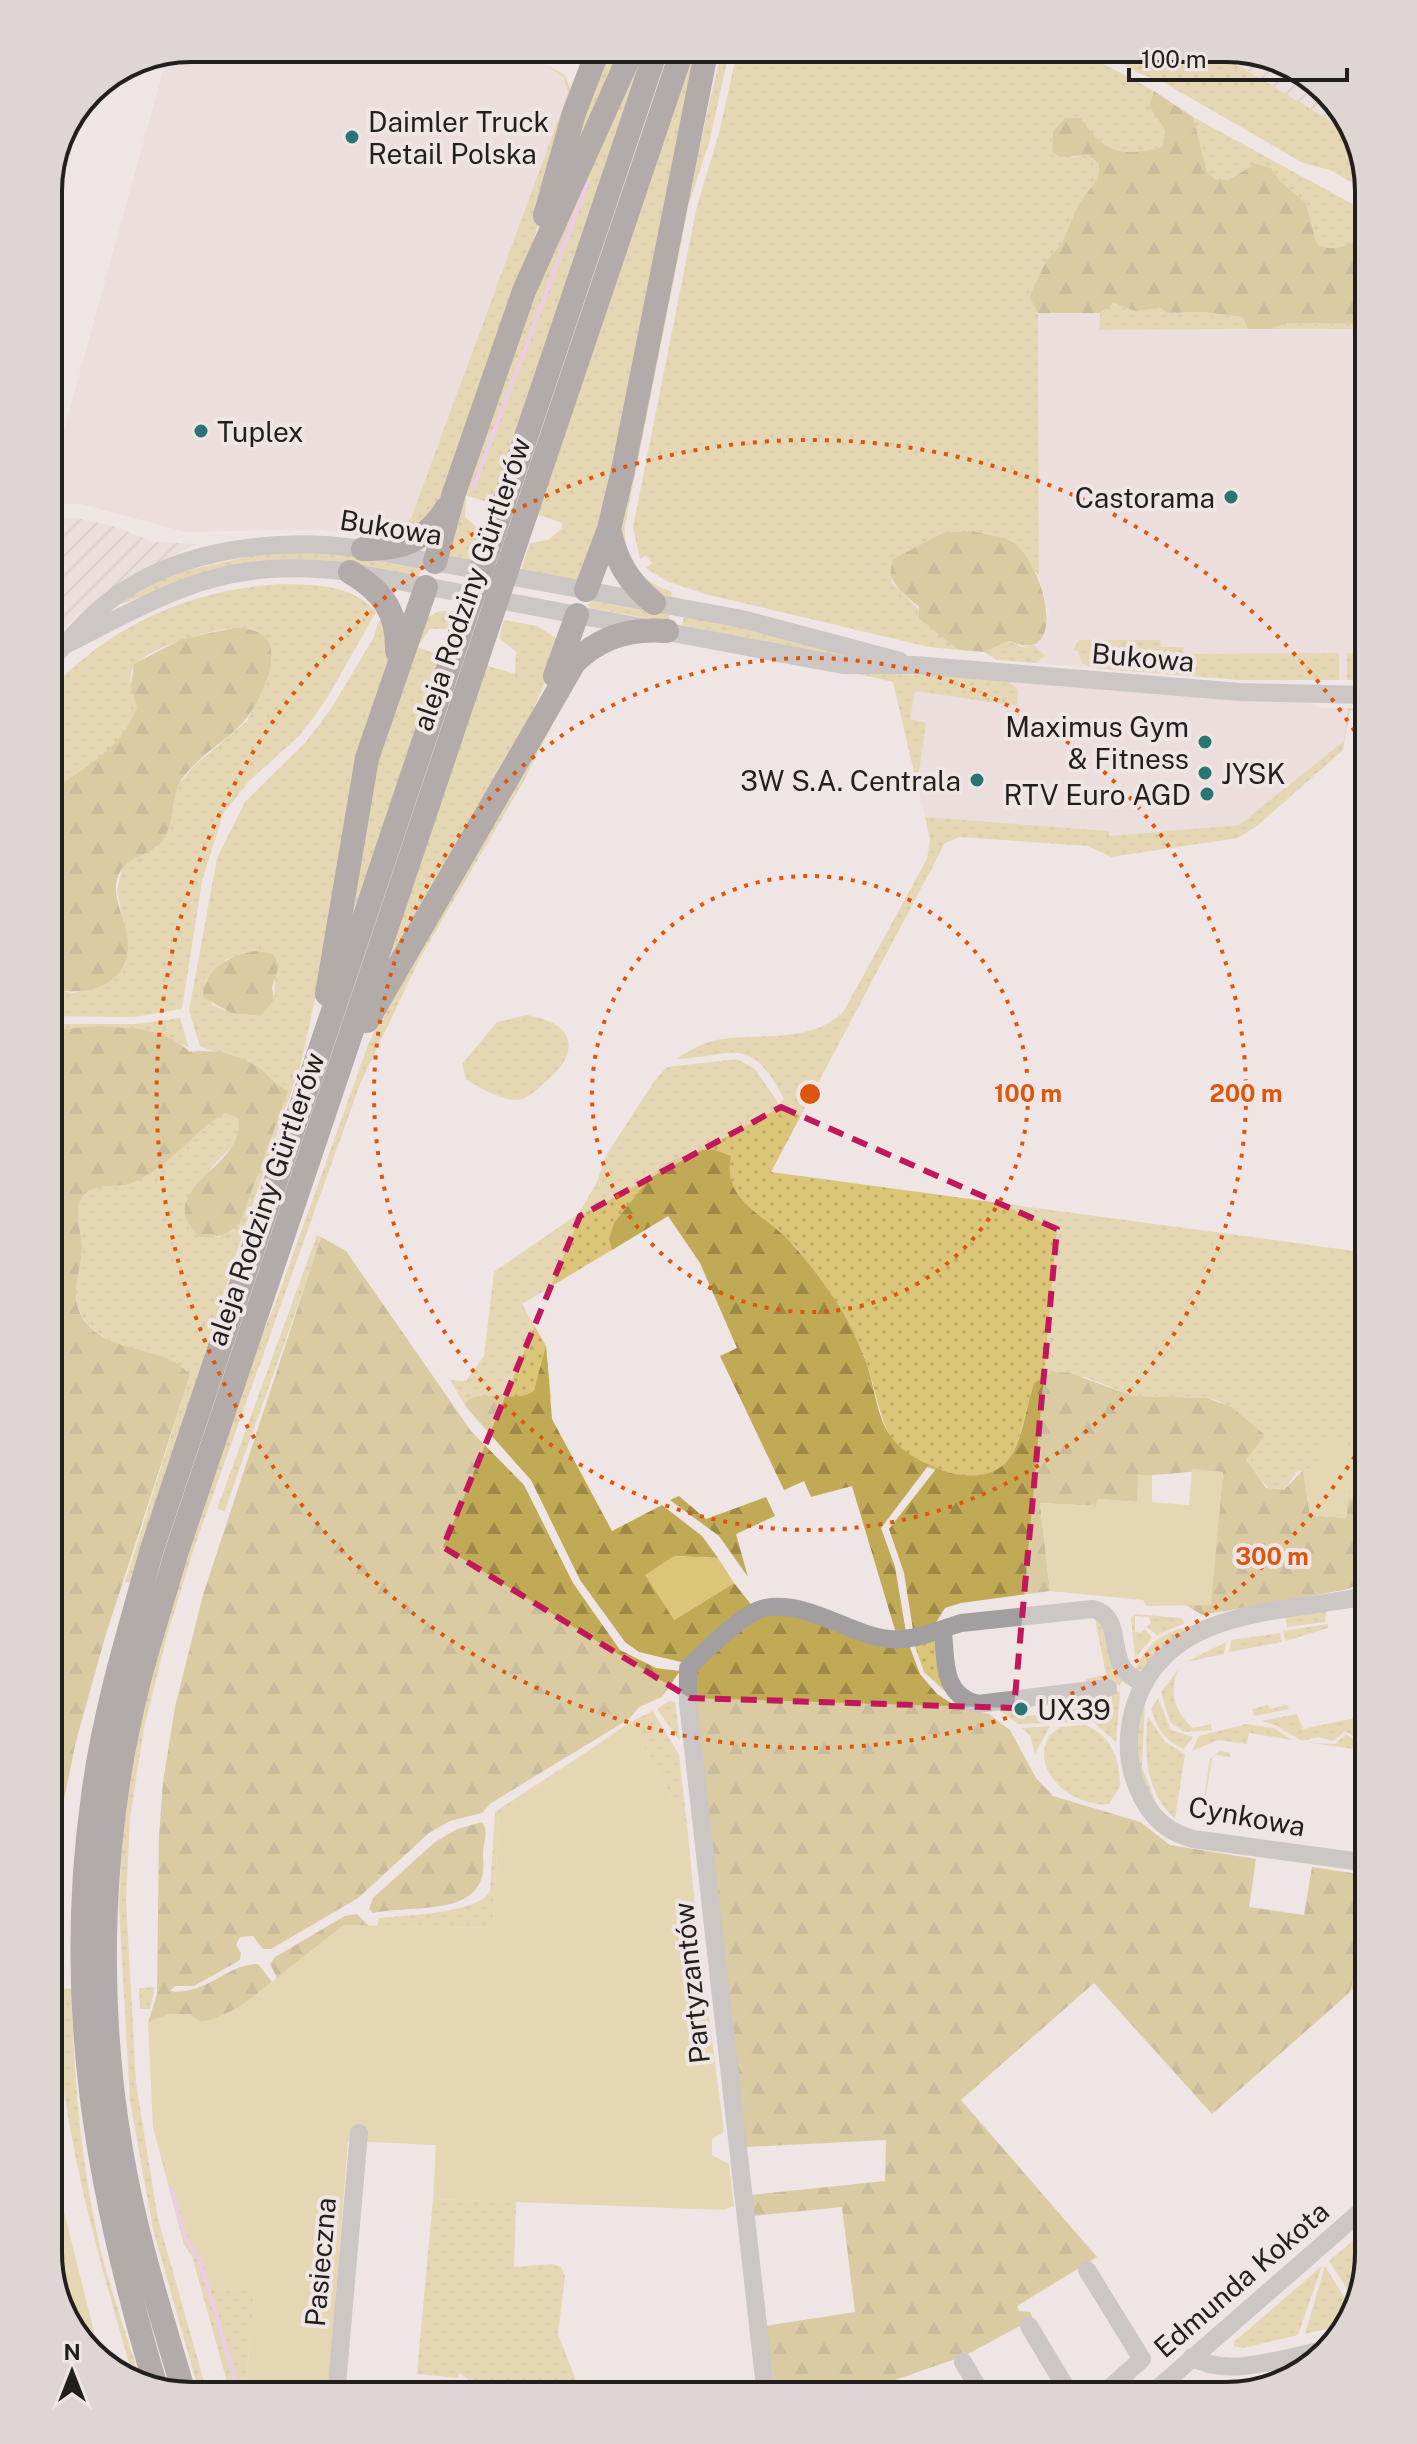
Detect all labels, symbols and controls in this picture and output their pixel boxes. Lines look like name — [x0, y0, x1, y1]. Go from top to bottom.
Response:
scale bar — [1129, 32, 1347, 82]
text: 100 m — [1141, 45, 1207, 73]
place label: Daimler Truck Retail Polska — [368, 105, 549, 170]
marker: Daimler Truck Retail Polska — [343, 128, 361, 146]
place label: Tuplex — [217, 415, 304, 448]
marker: Tuplex — [192, 422, 210, 440]
street label: aleja Rodziny Gürtlerów — [405, 433, 537, 735]
place label: Castorama — [1075, 481, 1215, 514]
marker: Castorama — [1222, 488, 1240, 506]
street label: Bukowa — [338, 503, 444, 551]
street label: Bukowa — [1090, 636, 1196, 678]
place label: Maximus Gym & Fitness — [1005, 710, 1189, 775]
marker: Maximus Gym & Fitness — [1196, 733, 1214, 751]
place label: JYSK — [1221, 757, 1286, 790]
place label: 3W S.A. Centrala — [740, 764, 961, 797]
marker: JYSK — [1196, 764, 1214, 782]
marker: 3W S.A. Centrala — [968, 771, 986, 789]
place label: RTV Euro AGD — [1003, 778, 1191, 811]
marker: RTV Euro AGD — [1198, 785, 1216, 803]
street label: aleja Rodziny Gürtlerów — [199, 1048, 331, 1350]
text: 100 m — [994, 1079, 1062, 1107]
text: 200 m — [1209, 1079, 1283, 1107]
centre of rings — [796, 1080, 824, 1108]
text: 300 m — [1235, 1542, 1309, 1570]
place label: UX39 — [1037, 1693, 1111, 1726]
marker: UX39 — [1012, 1700, 1030, 1718]
street label: Cynkowa — [1186, 1789, 1308, 1843]
street label: Partyzantów — [666, 1901, 716, 2065]
street label: Edmunda Kokota — [1147, 2194, 1335, 2364]
street label: Pasieczna — [298, 2196, 342, 2328]
north arrow — [32, 2332, 112, 2412]
text: N — [63, 2339, 81, 2365]

